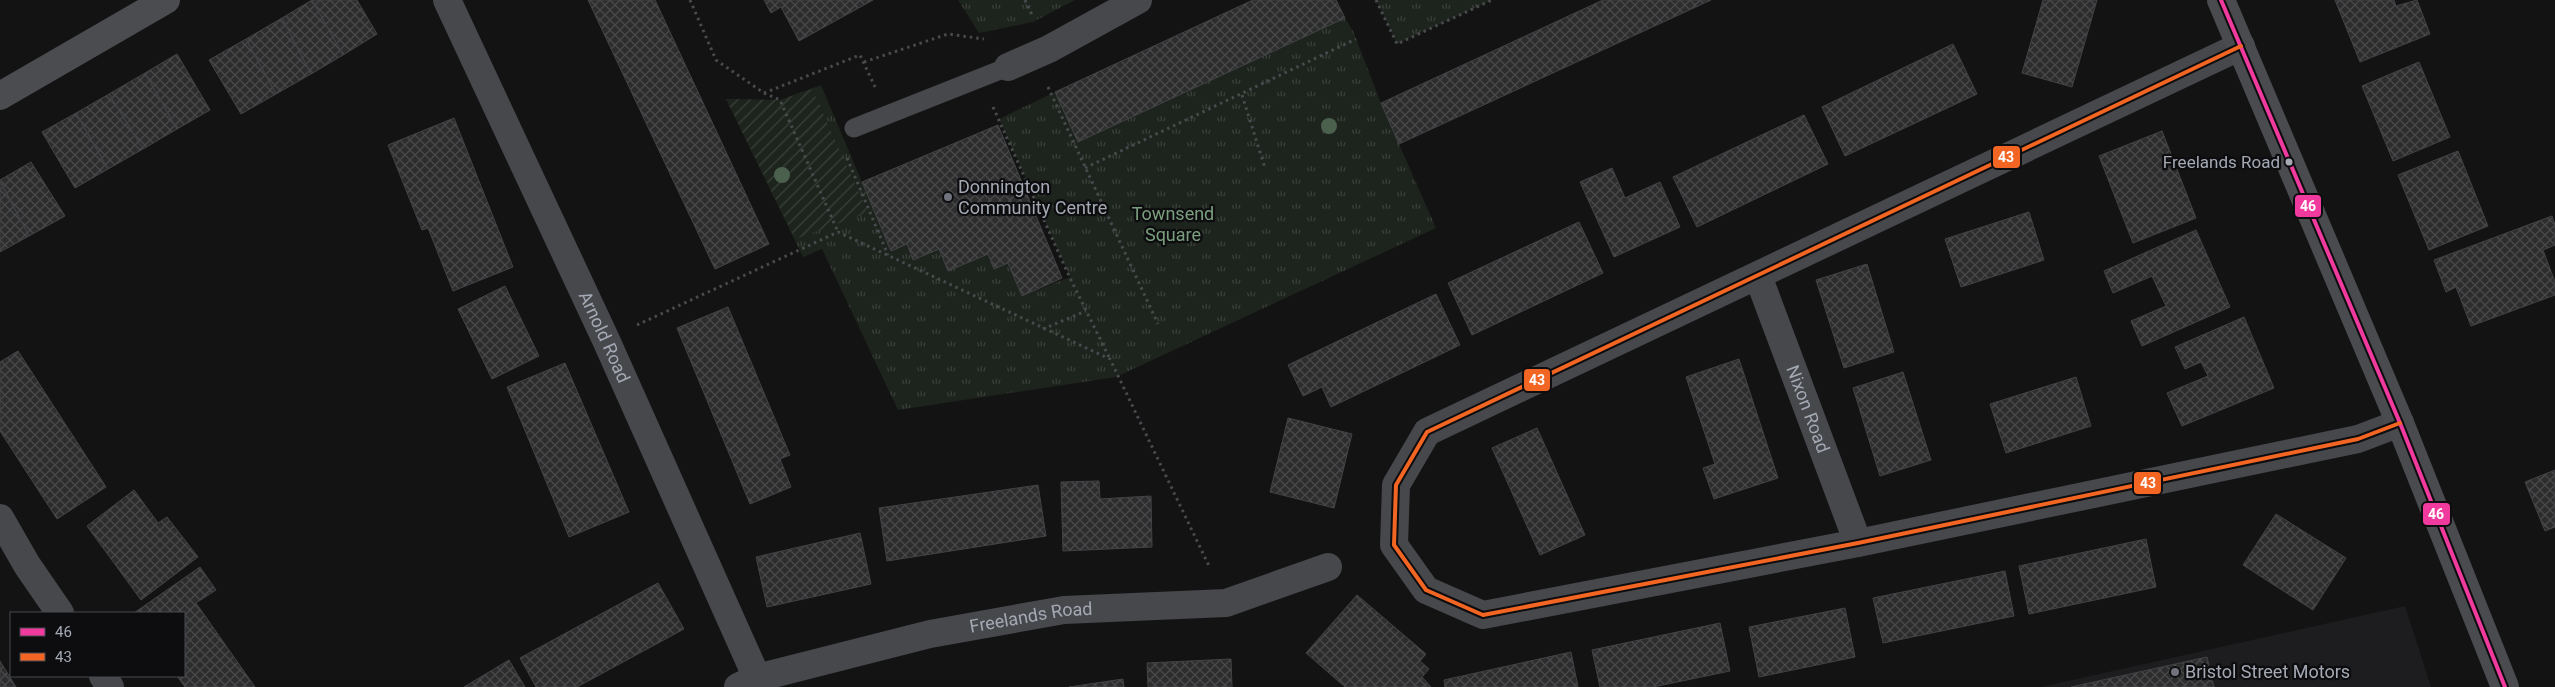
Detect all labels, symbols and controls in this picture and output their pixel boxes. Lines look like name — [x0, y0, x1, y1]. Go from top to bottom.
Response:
line badge: 43 — [1992, 145, 2021, 169]
text: 43 — [1998, 149, 2014, 165]
place label: Freelands Road — [2163, 152, 2280, 172]
marker: Freelands Road — [2284, 157, 2294, 167]
place label: Donnington Community Centre — [958, 176, 1107, 218]
marker: Donnington Community Centre — [942, 191, 954, 203]
line badge: 46 — [2294, 194, 2322, 218]
text: 46 — [2300, 198, 2316, 214]
park label: Townsend Square — [1132, 203, 1214, 245]
street label: Arnold Road — [575, 288, 635, 386]
street label: Nixon Road — [1782, 362, 1834, 456]
line badge: 43 — [1523, 368, 1551, 392]
text: 43 — [1529, 372, 1545, 388]
line badge: 43 — [2133, 471, 2162, 495]
text: 43 — [2140, 475, 2156, 491]
line badge: 46 — [2422, 502, 2451, 526]
text: 46 — [2428, 506, 2444, 522]
street label: Freelands Road — [968, 598, 1093, 637]
legend — [10, 612, 185, 677]
text: 46 — [55, 623, 72, 641]
text: 43 — [55, 648, 72, 666]
place label: Bristol Street Motors — [2185, 661, 2350, 682]
marker: Bristol Street Motors — [2169, 666, 2181, 678]

